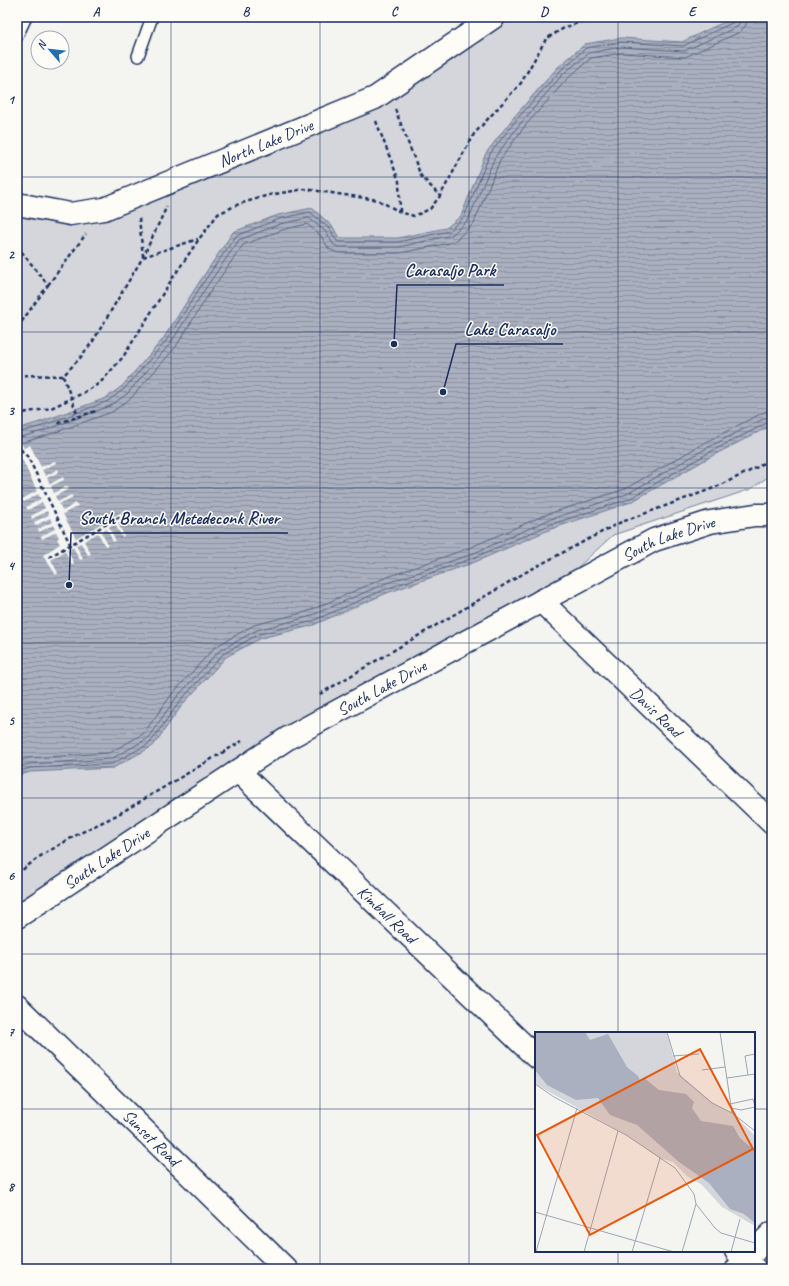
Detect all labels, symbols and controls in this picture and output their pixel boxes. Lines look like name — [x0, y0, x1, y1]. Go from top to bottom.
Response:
text: A — [93, 4, 101, 20]
text: B — [243, 4, 251, 20]
text: C — [391, 4, 399, 20]
text: D — [540, 4, 549, 20]
text: E — [689, 4, 698, 20]
north arrow — [30, 30, 70, 70]
text: N — [33, 37, 50, 52]
text: 1 — [8, 92, 16, 108]
street label: North Lake Drive — [215, 114, 317, 171]
text: 2 — [8, 247, 15, 263]
callout: Carasaljo Park — [397, 255, 504, 285]
text: Carasaljo Park — [405, 259, 497, 281]
callout: Lake Carasaljo — [456, 314, 563, 344]
text: Lake Carasaljo — [465, 318, 557, 340]
text: 3 — [8, 403, 15, 419]
callout: South Branch Metedeconk River — [71, 503, 288, 533]
text: South Branch Metedeconk River — [79, 507, 282, 529]
street label: South Lake Drive — [618, 511, 717, 566]
text: 4 — [8, 558, 16, 574]
street label: South Lake Drive — [333, 654, 431, 720]
street label: Davis Road — [626, 682, 688, 743]
text: 5 — [8, 713, 15, 729]
street label: South Lake Drive — [59, 821, 154, 894]
text: 6 — [8, 868, 15, 884]
street label: Kimball Road — [353, 881, 424, 950]
text: 7 — [8, 1024, 15, 1040]
inset map — [535, 1032, 755, 1252]
street label: Sunset Road — [118, 1105, 186, 1172]
text: 8 — [8, 1179, 16, 1195]

